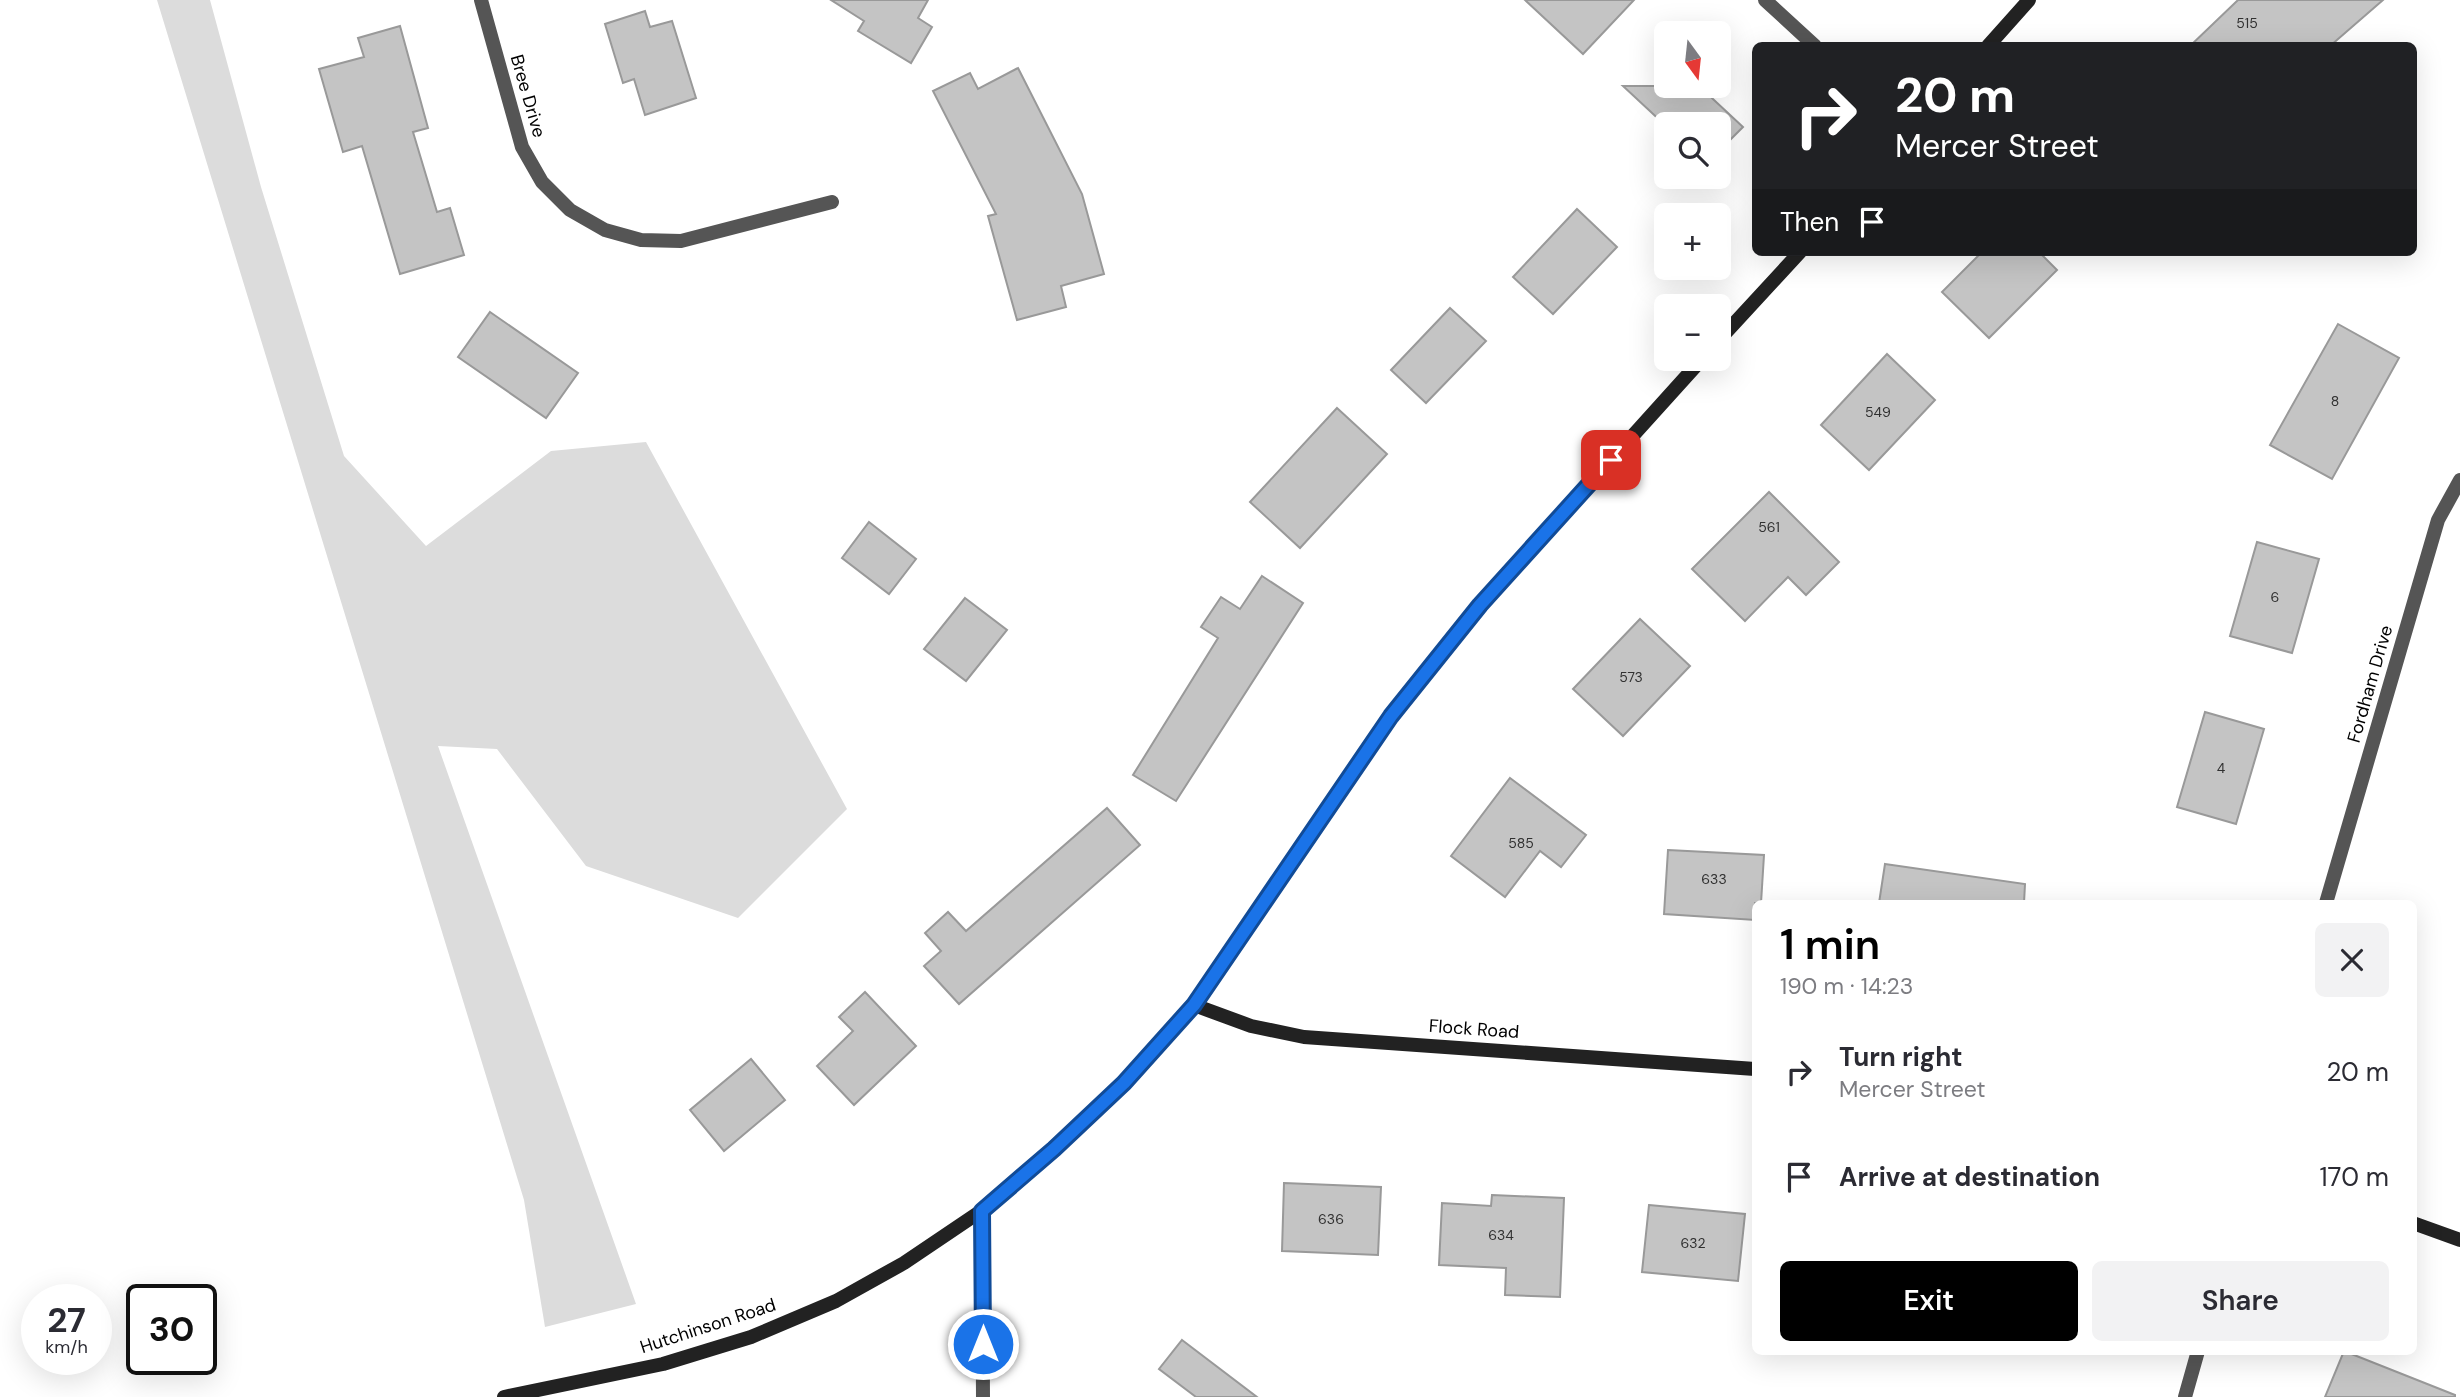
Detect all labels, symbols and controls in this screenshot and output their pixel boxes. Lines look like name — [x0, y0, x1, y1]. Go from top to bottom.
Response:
house number: 515 — [2236, 14, 2258, 32]
north arrow — [1654, 21, 1731, 98]
map controls — [1654, 21, 1731, 371]
street label: Bree Drive — [505, 52, 551, 140]
text: 20 m — [1895, 63, 2015, 127]
icon: right — [1780, 70, 1871, 161]
button: search — [1654, 112, 1731, 189]
text: Mercer Street — [1895, 125, 2099, 167]
button: + — [1654, 203, 1731, 280]
icon: arrive — [1853, 203, 1891, 241]
text: Then — [1780, 205, 1839, 239]
button: − — [1654, 294, 1731, 371]
house number: 8 — [2331, 392, 2339, 410]
house number: 549 — [1865, 403, 1891, 421]
pin — [1581, 430, 1641, 490]
icon: arrive — [1592, 441, 1630, 479]
house number: 561 — [1758, 518, 1780, 536]
house number: 6 — [2271, 588, 2279, 606]
street label: Fordham Drive — [2342, 622, 2398, 746]
house number: 573 — [1619, 668, 1643, 686]
house number: 4 — [2217, 759, 2226, 777]
house number: 585 — [1508, 834, 1534, 852]
house number: 633 — [1701, 870, 1727, 888]
text: 1 min — [1780, 917, 1880, 972]
button: close — [2315, 923, 2389, 997]
text: 190 m · 14:23 — [1780, 971, 1913, 1001]
street label: Flock Road — [1428, 1014, 1520, 1044]
text: Turn right — [1839, 1040, 1963, 1074]
icon: right — [1780, 1053, 1818, 1091]
text: 20 m — [2326, 1055, 2389, 1089]
text: Mercer Street — [1839, 1074, 1986, 1104]
icon: arrive — [1780, 1158, 1818, 1196]
text: Arrive at destination — [1839, 1160, 2100, 1194]
text: 170 m — [2320, 1160, 2389, 1194]
house number: 636 — [1318, 1210, 1344, 1228]
house number: 634 — [1488, 1226, 1514, 1244]
house number: 632 — [1680, 1234, 1706, 1252]
button: Exit — [1780, 1261, 2078, 1341]
button: Share — [2092, 1261, 2389, 1341]
speed limit sign: 30 — [126, 1284, 217, 1375]
street label: Hutchinson Road — [637, 1293, 779, 1359]
text: 27 — [47, 1297, 86, 1343]
position arrow — [946, 1307, 1020, 1381]
text: km/h — [45, 1335, 88, 1359]

